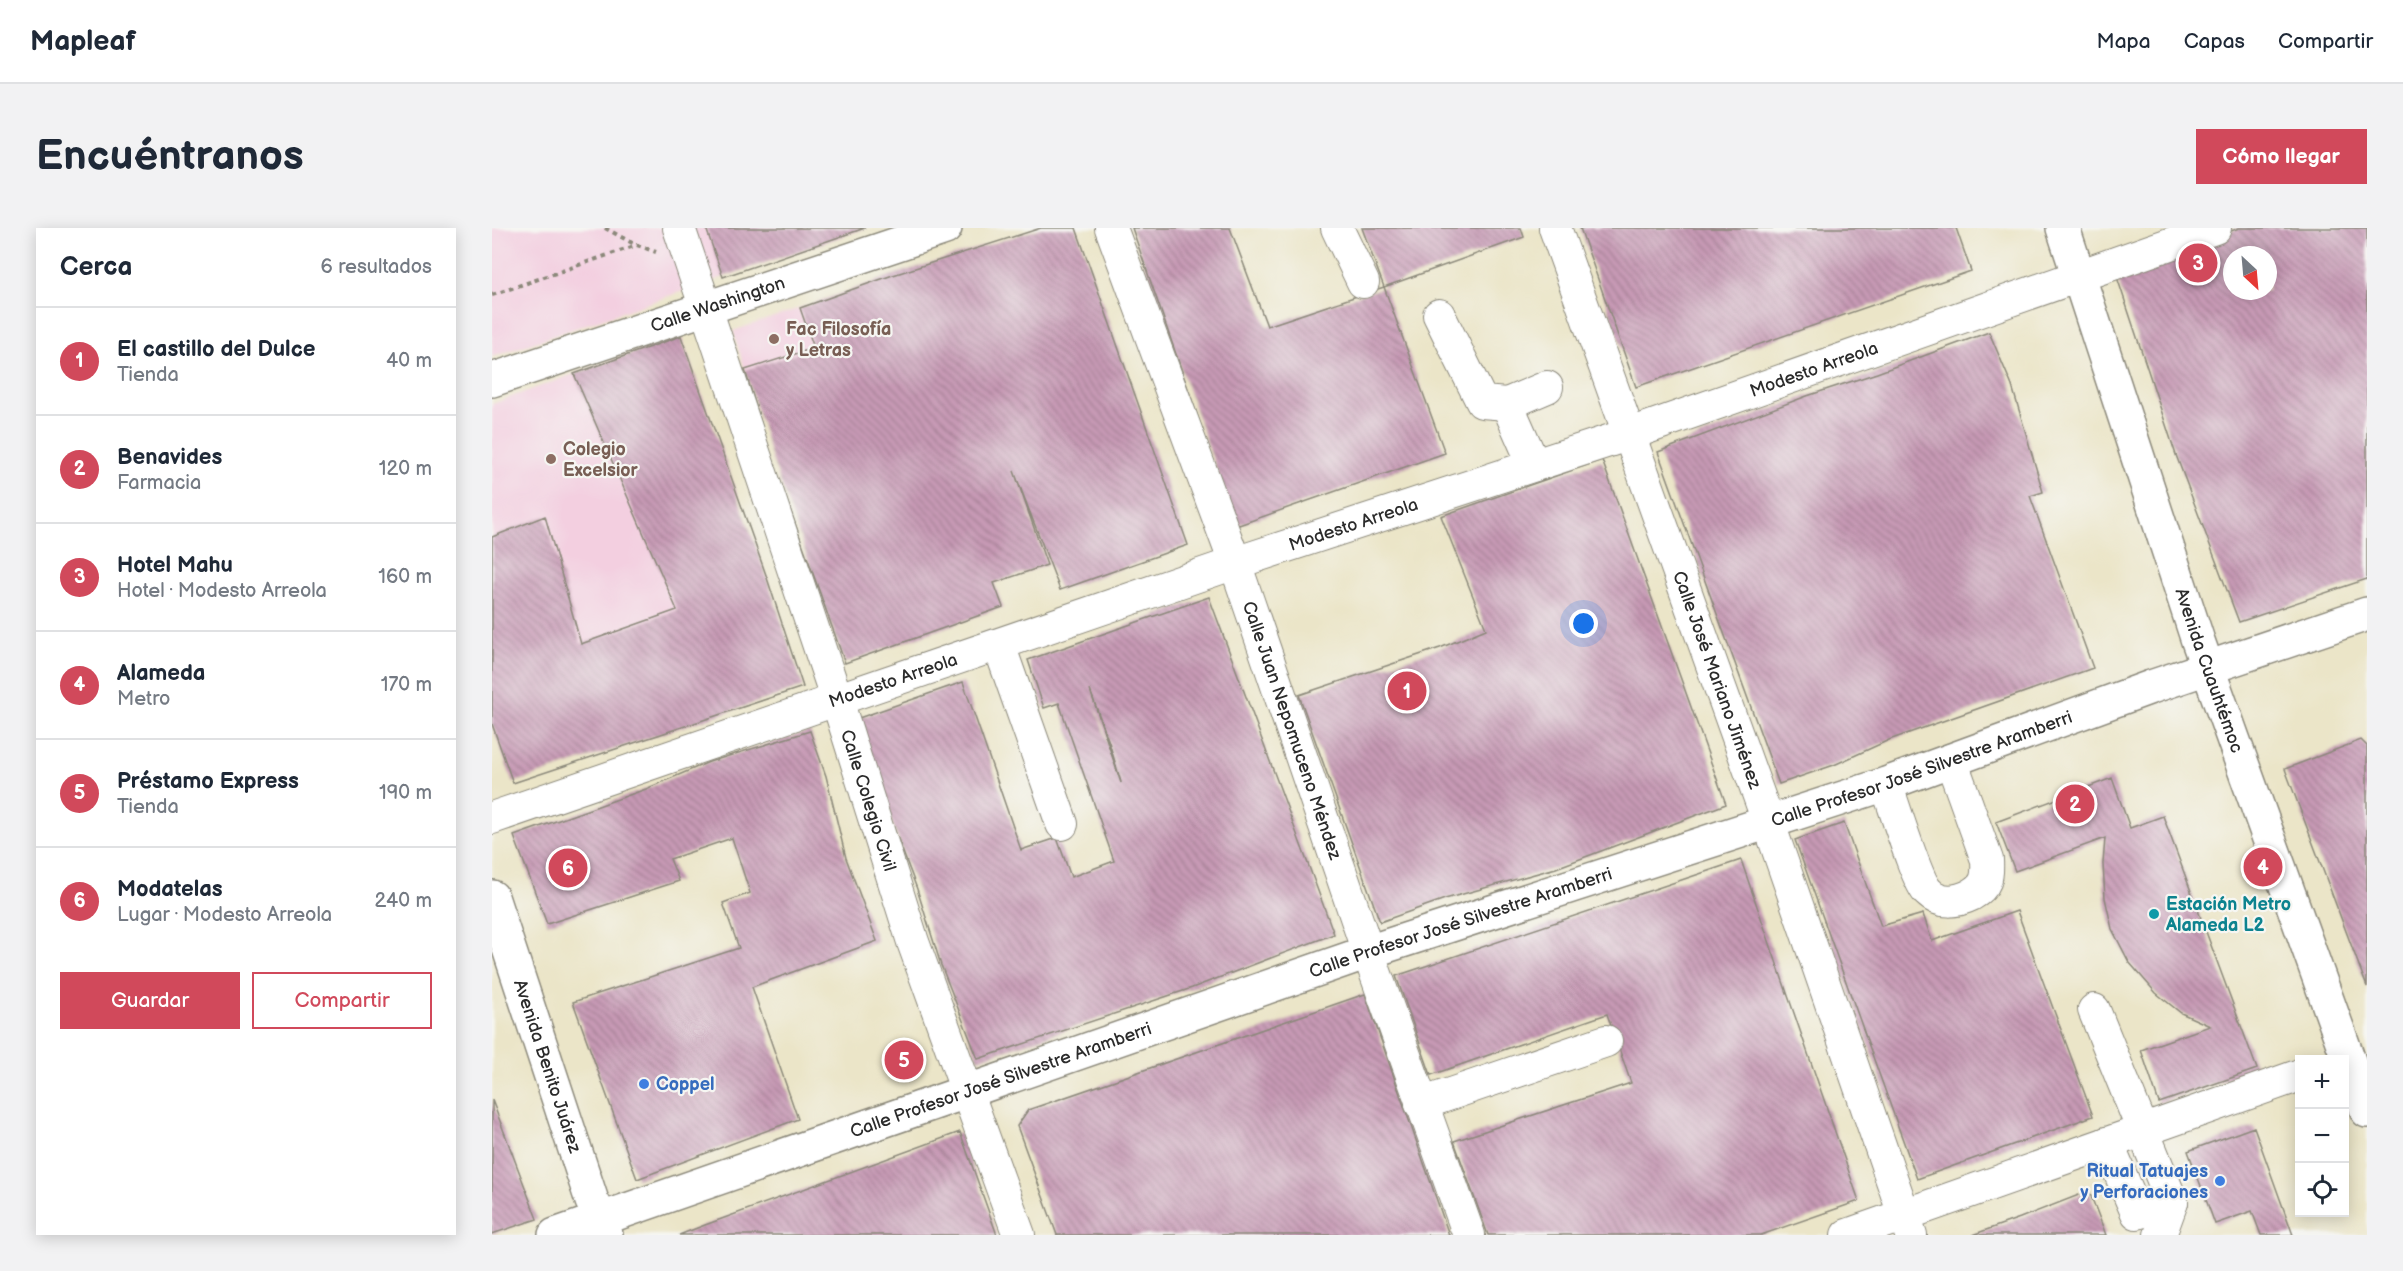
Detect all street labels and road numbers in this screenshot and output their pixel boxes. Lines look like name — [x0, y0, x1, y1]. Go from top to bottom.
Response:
street label: Calle Washington — [648, 272, 788, 337]
street label: Modesto Arreola — [1747, 337, 1881, 402]
street label: Modesto Arreola — [1286, 494, 1421, 556]
street label: Calle José Mariano Jiménez — [1668, 568, 1766, 792]
street label: Avenida Cuauhtémoc — [2170, 586, 2247, 756]
street label: Calle Juan Nepomuceno Méndez — [1238, 599, 1346, 863]
street label: Modesto Arreola — [826, 649, 960, 713]
street label: Calle Profesor José Silvestre Aramberri — [1769, 707, 2075, 832]
street label: Calle Colegio Civil — [836, 727, 900, 874]
street label: Calle Profesor José Silvestre Aramberri — [1306, 864, 1615, 983]
street label: Avenida Benito Juárez — [509, 977, 586, 1156]
street label: Calle Profesor José Silvestre Aramberri — [847, 1018, 1154, 1142]

